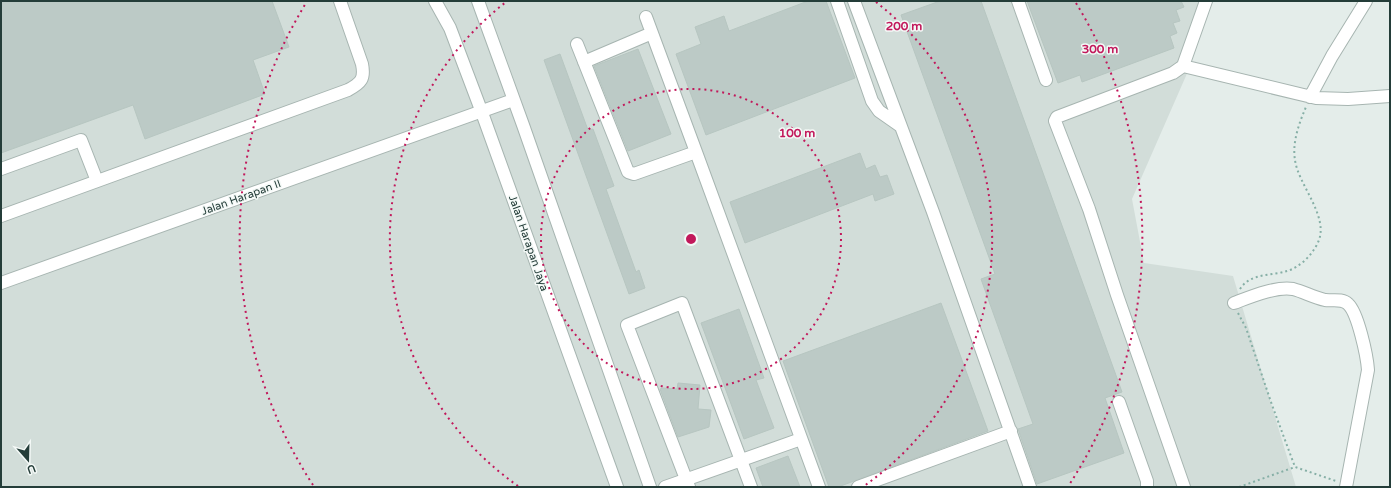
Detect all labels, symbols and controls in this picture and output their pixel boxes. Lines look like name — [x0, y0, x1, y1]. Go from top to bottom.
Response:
text: 200 m — [886, 19, 922, 33]
text: 300 m — [1082, 42, 1118, 56]
text: 100 m — [779, 126, 815, 140]
street label: Jalan Harapan II — [200, 177, 283, 218]
street label: Jalan Harapan Jaya — [506, 193, 551, 293]
centre of rings — [684, 232, 698, 246]
north arrow — [8, 440, 48, 480]
text: U — [25, 461, 37, 476]

